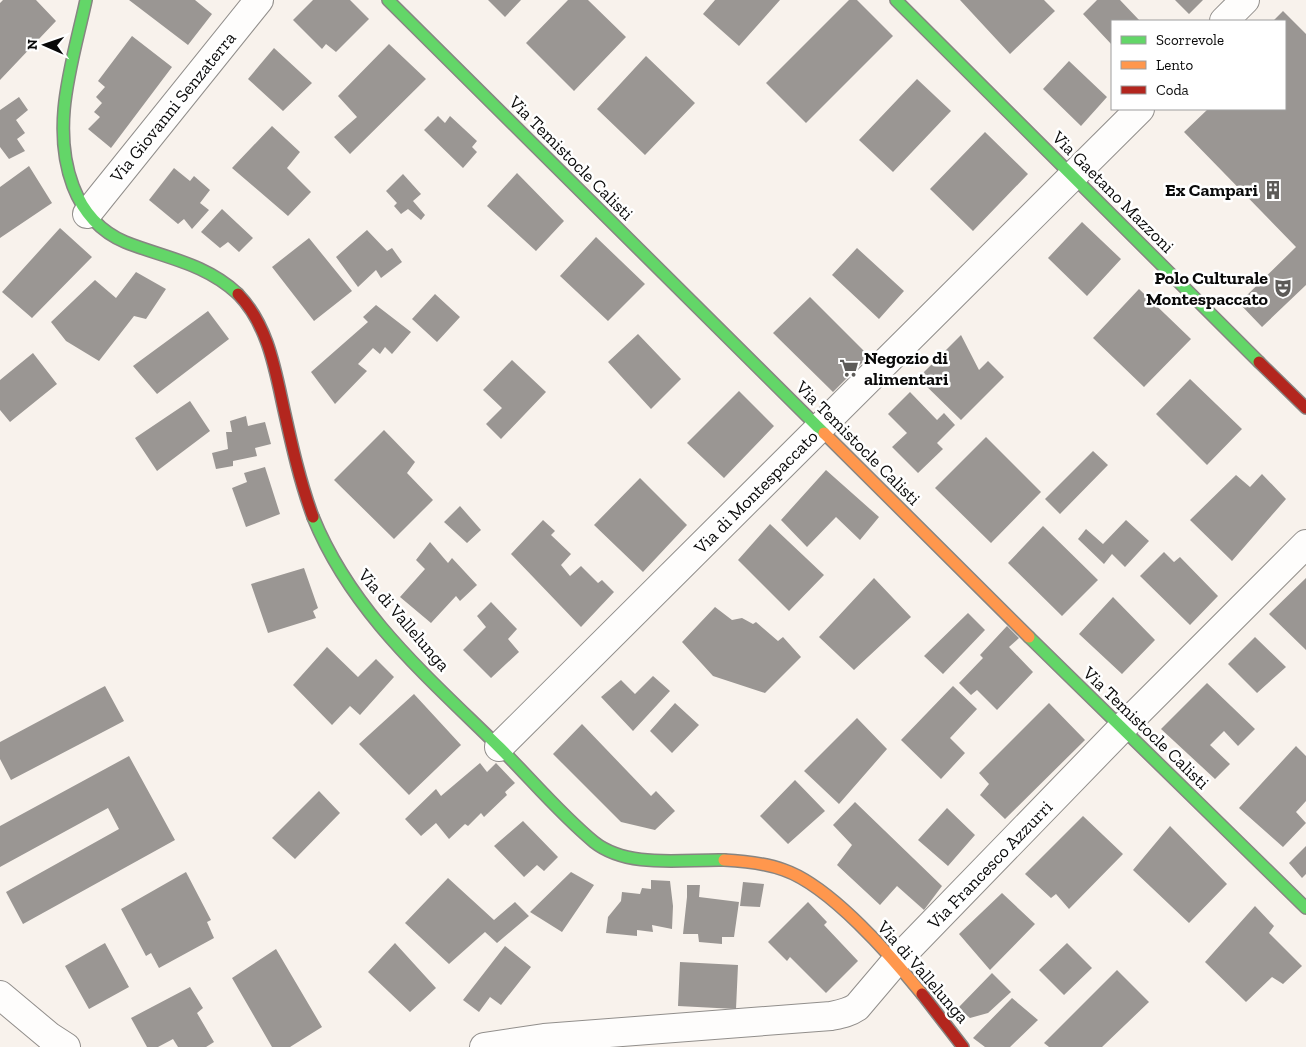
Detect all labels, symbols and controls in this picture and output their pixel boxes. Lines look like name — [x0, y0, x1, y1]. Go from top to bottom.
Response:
north arrow — [20, 20, 70, 70]
legend — [1111, 20, 1286, 110]
street label: Via Giovanni Senzaterra — [105, 27, 241, 188]
text: Scorrevole — [1156, 31, 1224, 49]
text: N — [24, 39, 41, 50]
text: Lento — [1156, 56, 1193, 74]
text: Coda — [1156, 81, 1189, 99]
street label: Via Temistocle Calisti — [503, 90, 638, 225]
street label: Via Gaetano Mazzoni — [1047, 126, 1179, 258]
place label: Ex Campari — [1165, 179, 1259, 201]
building icon: Ex Campari — [1262, 179, 1284, 201]
place label: Polo Culturale Montespaccato — [1146, 267, 1269, 310]
theatre icon: Polo Culturale Montespaccato — [1272, 277, 1294, 299]
place label: Negozio di alimentari — [864, 347, 949, 390]
supermarket icon: Negozio di alimentari — [838, 357, 860, 379]
street label: Via Temistocle Calisti — [790, 375, 925, 510]
street label: Via di Montespaccato — [689, 426, 822, 559]
street label: Via di Vallelunga — [353, 564, 455, 676]
street label: Via Temistocle Calisti — [1078, 661, 1214, 794]
street label: Via Francesco Azzurri — [922, 796, 1057, 935]
street label: Via di Vallelunga — [872, 916, 974, 1028]

